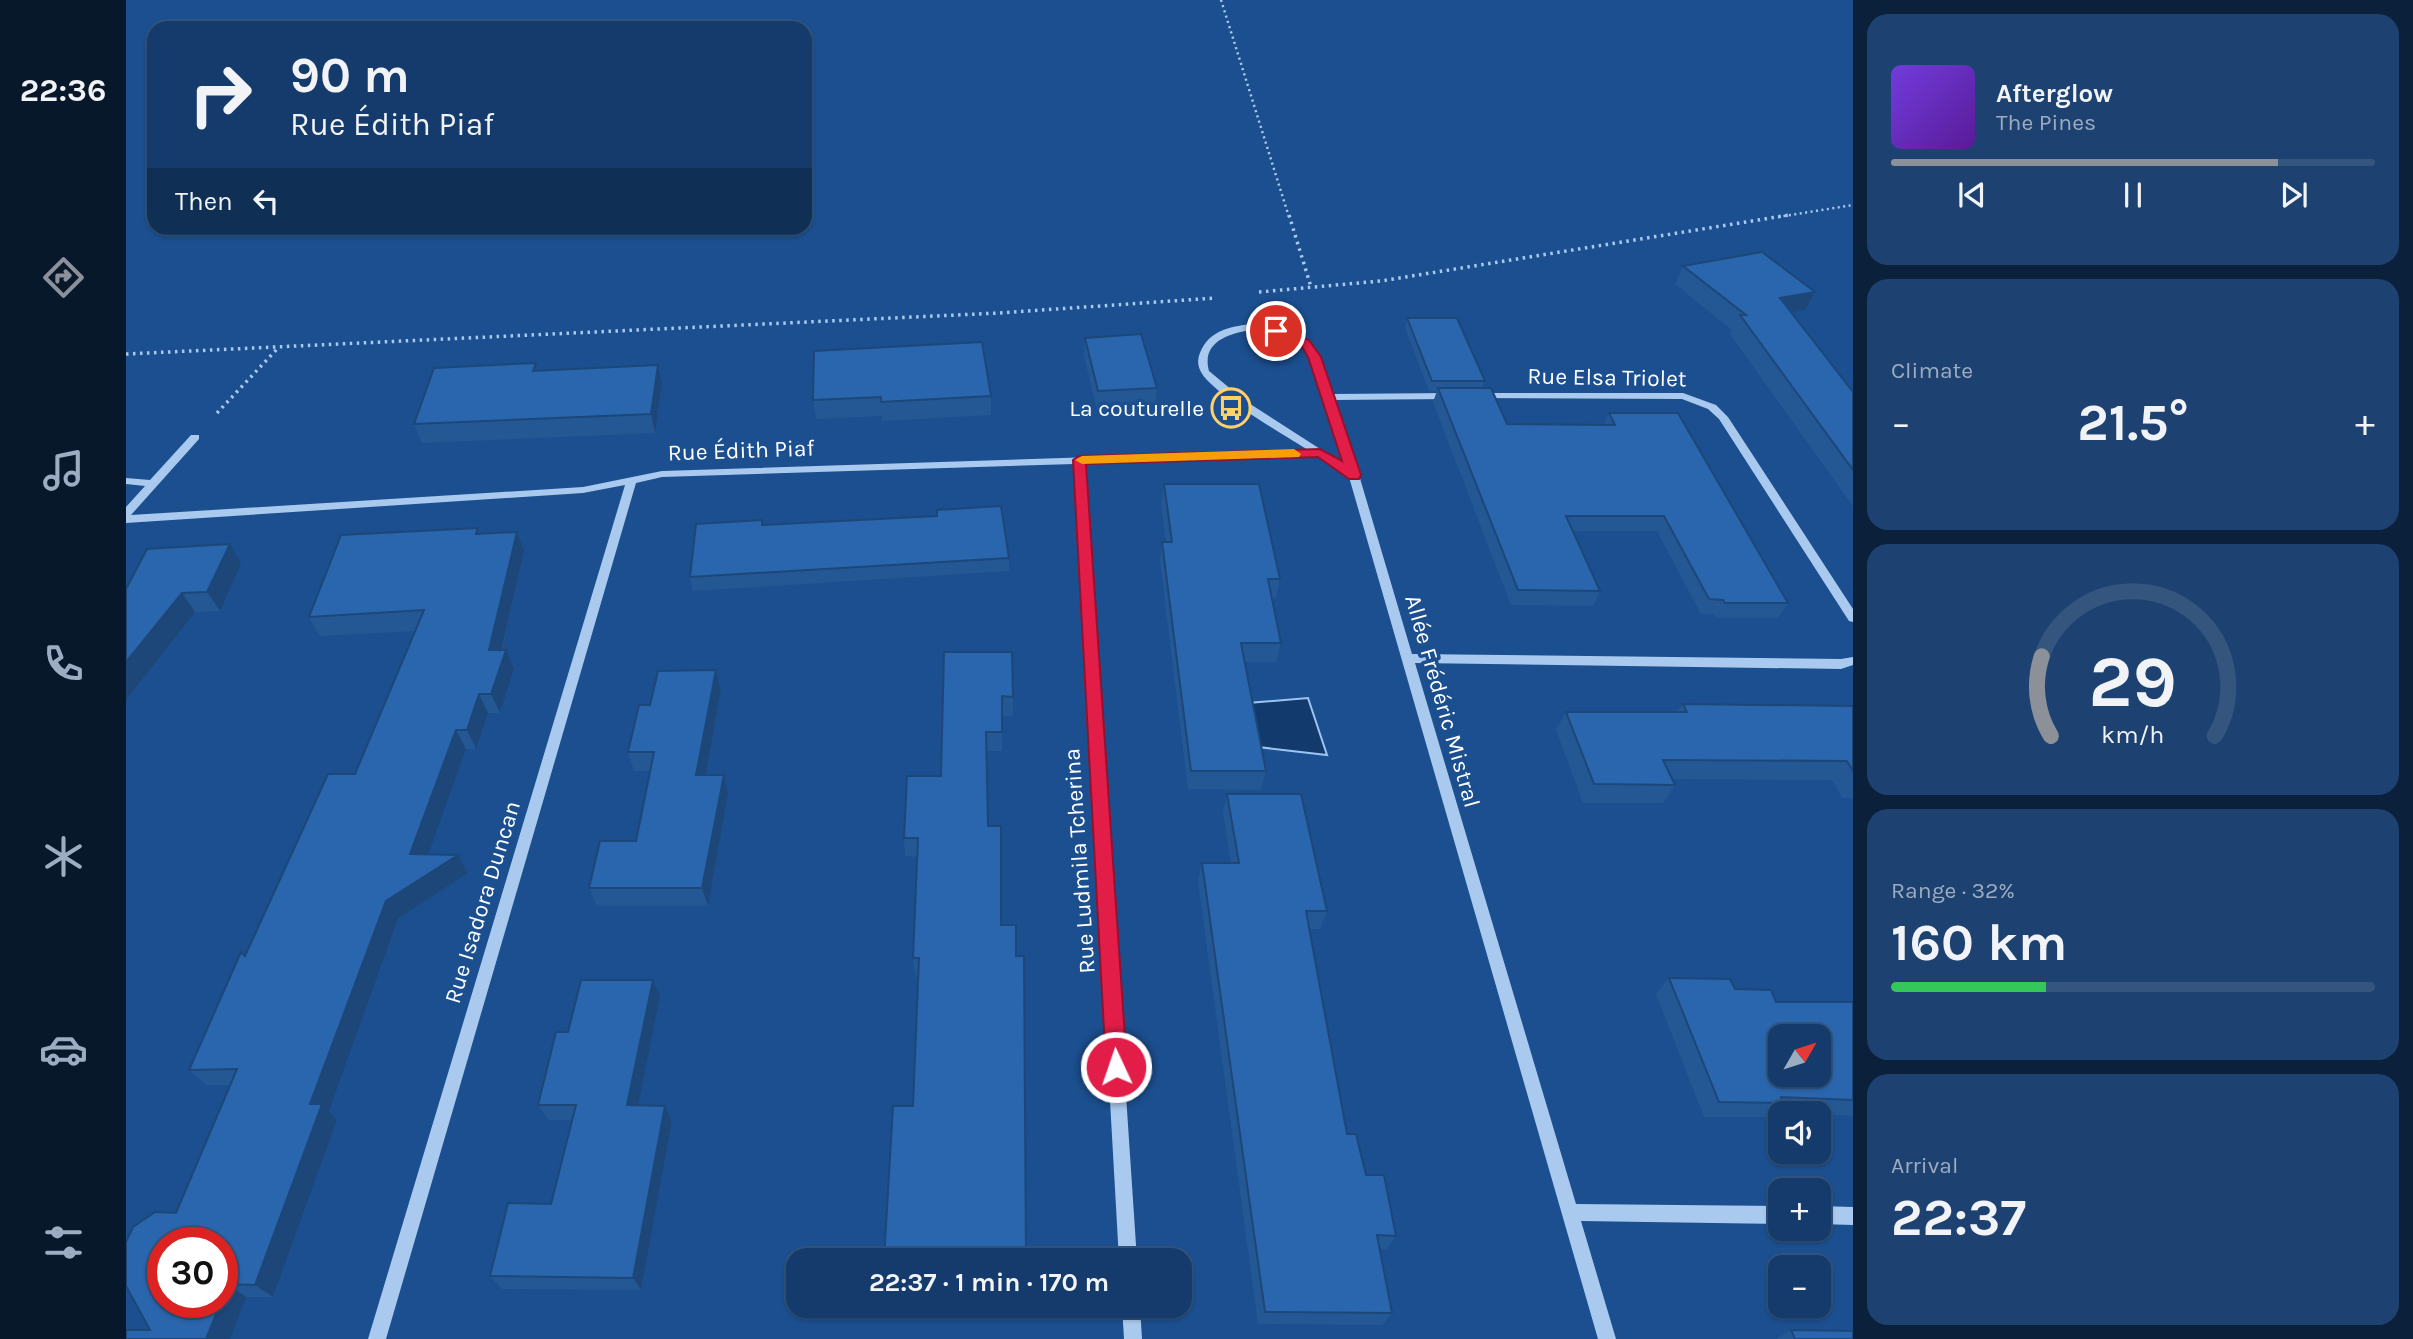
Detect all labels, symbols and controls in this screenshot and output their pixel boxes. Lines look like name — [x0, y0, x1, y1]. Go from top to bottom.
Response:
text: 90 m — [290, 47, 410, 104]
icon: right — [175, 49, 266, 140]
text: 22:36 — [20, 72, 106, 109]
text: Afterglow — [1996, 78, 2113, 109]
text: Rue Édith Piaf — [290, 106, 494, 143]
text: The Pines — [1996, 109, 2096, 136]
icon: previous — [1953, 176, 1991, 214]
icon: pause — [2114, 176, 2152, 214]
icon: next — [2275, 176, 2313, 214]
icon: left — [247, 182, 285, 220]
text: Then — [175, 186, 233, 217]
icon: directions — [39, 253, 88, 302]
pin — [1246, 301, 1306, 361]
icon: arrive — [1257, 312, 1295, 350]
text: Climate — [1891, 357, 1973, 384]
street label: Rue Elsa Triolet — [1527, 363, 1687, 392]
bus stop icon: La couturelle — [1210, 387, 1252, 429]
text: 21.5° — [2077, 392, 2189, 453]
place label: La couturelle — [1069, 395, 1204, 422]
text: − — [1891, 401, 1911, 446]
text: + — [2355, 401, 2375, 446]
street label: Rue Édith Piaf — [667, 434, 815, 467]
icon: music — [39, 446, 88, 495]
street label: Allée Frédéric Mistral — [1399, 592, 1486, 810]
icon: phone — [39, 639, 88, 688]
text: 29 — [2089, 639, 2177, 724]
text: km/h — [2101, 719, 2165, 748]
street label: Rue Ludmila Tcherina — [1058, 748, 1101, 974]
street label: Rue Isadora Duncan — [439, 798, 526, 1007]
icon: climate — [39, 832, 88, 881]
text: Range · 32% — [1891, 877, 2015, 904]
text: 160 km — [1891, 912, 2067, 973]
north arrow — [1768, 1024, 1830, 1087]
map controls — [1768, 1024, 1831, 1318]
icon: car — [39, 1025, 88, 1074]
position arrow — [1079, 1030, 1153, 1104]
button: sound — [1768, 1101, 1831, 1164]
text: Arrival — [1891, 1152, 1958, 1179]
button: + — [1768, 1178, 1831, 1241]
text: 22:37 — [1891, 1187, 2026, 1248]
icon: filters — [39, 1218, 88, 1267]
speed limit sign: 30 — [147, 1227, 238, 1318]
button: − — [1768, 1255, 1831, 1318]
text: 22:37 · 1 min · 170 m — [869, 1267, 1109, 1298]

